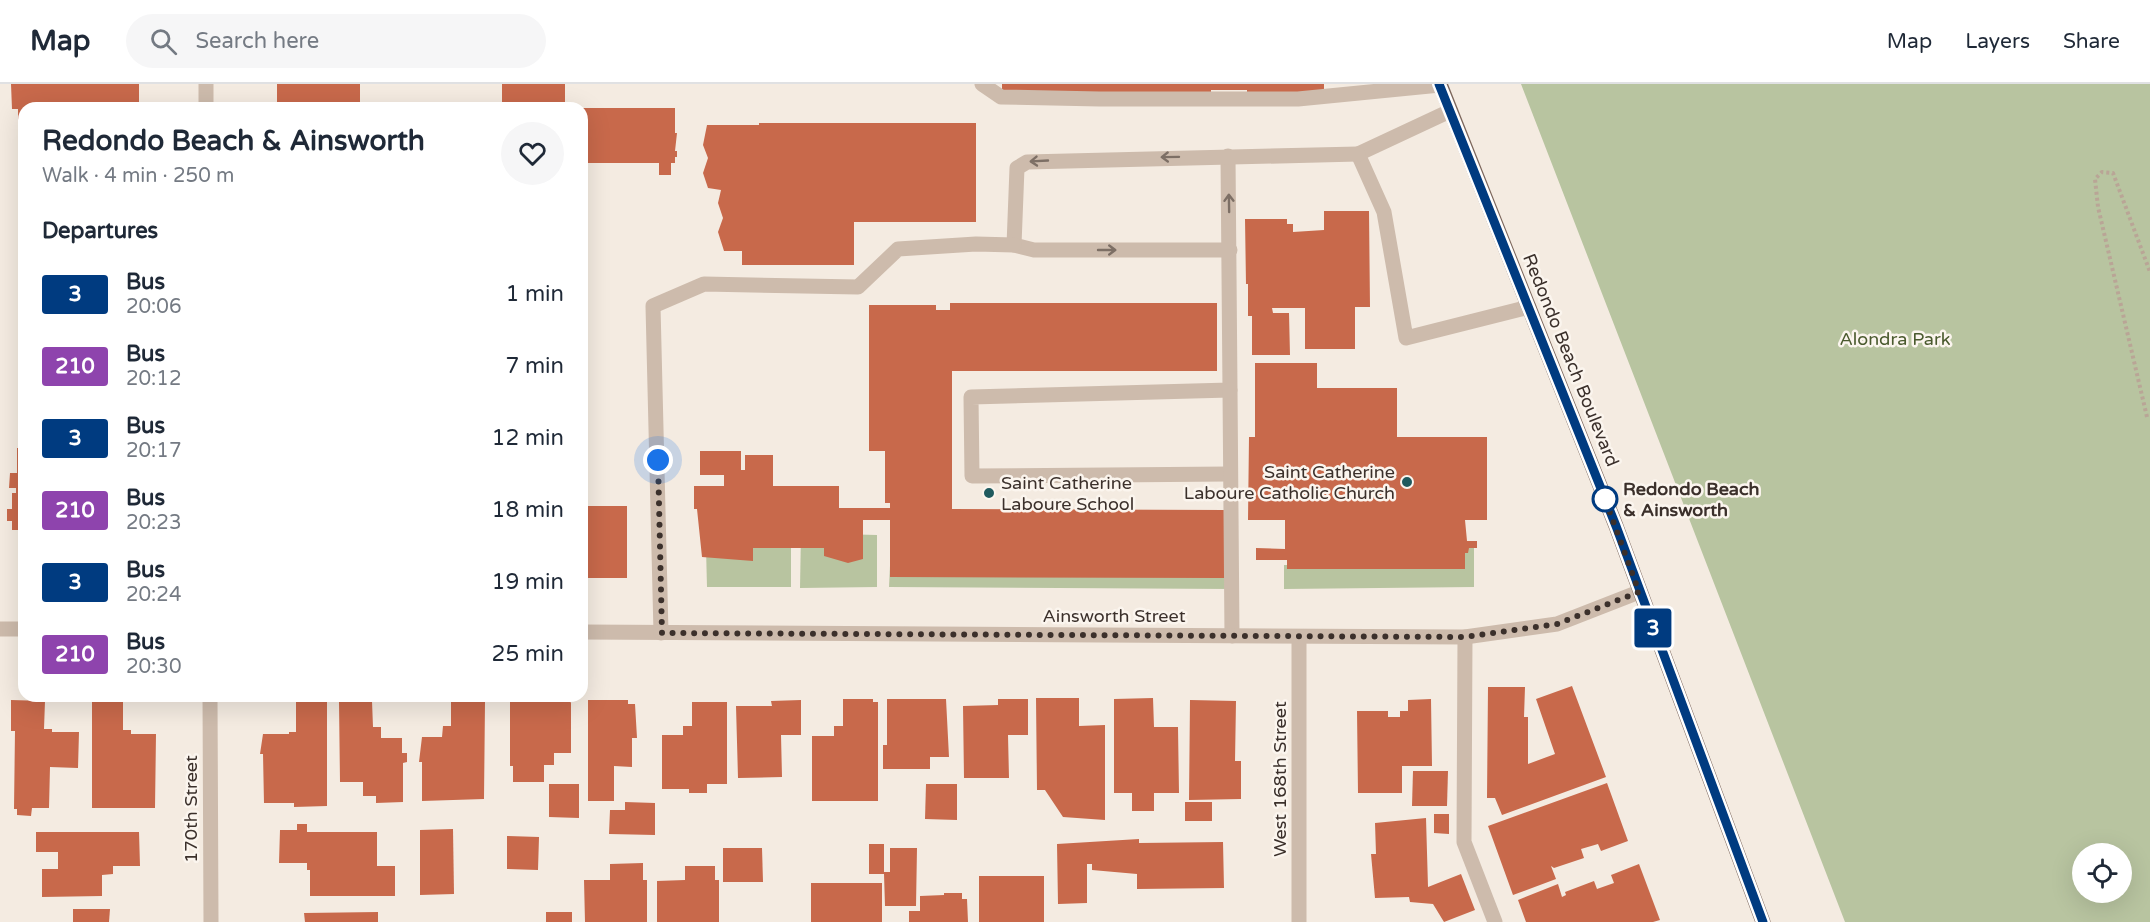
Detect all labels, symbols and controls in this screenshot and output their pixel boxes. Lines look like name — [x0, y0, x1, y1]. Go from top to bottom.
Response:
search box — [126, 14, 546, 68]
text: Map — [30, 24, 90, 58]
icon: search — [147, 25, 180, 58]
text: Search here — [195, 28, 319, 54]
text: Map — [1887, 29, 1932, 54]
text: Layers — [1965, 29, 2030, 54]
text: Share — [2063, 29, 2120, 54]
button: heart — [501, 122, 564, 185]
text: Redondo Beach & Ainsworth — [42, 124, 425, 158]
one-way arrow — [1160, 151, 1180, 163]
one-way arrow — [1030, 155, 1050, 166]
text: Walk · 4 min · 250 m — [42, 164, 234, 188]
one-way arrow — [1224, 194, 1235, 214]
text: Departures — [42, 218, 158, 244]
one-way arrow — [1097, 244, 1117, 256]
street label: Redondo Beach Boulevard — [1518, 250, 1624, 470]
text: Bus — [126, 269, 165, 295]
text: 1 min — [505, 281, 564, 307]
text: 3 — [68, 282, 82, 307]
text: 20:06 — [126, 295, 181, 319]
park label: Alondra Park — [1839, 328, 1951, 350]
text: Bus — [126, 341, 165, 367]
text: 7 min — [505, 353, 564, 379]
text: 210 — [55, 354, 95, 379]
text: 20:12 — [126, 367, 181, 391]
text: Bus — [126, 413, 165, 439]
text: 12 min — [492, 425, 564, 451]
text: 3 — [68, 426, 82, 451]
text: 20:17 — [126, 439, 181, 463]
your location — [643, 445, 673, 475]
place label: Saint Catherine Laboure Catholic Church — [1184, 461, 1395, 504]
place label: Saint Catherine Laboure School — [1001, 472, 1134, 515]
marker: Saint Catherine Laboure Catholic Church — [1400, 475, 1414, 489]
place label: Redondo Beach & Ainsworth — [1623, 478, 1760, 521]
text: Bus — [126, 485, 165, 511]
marker: Saint Catherine Laboure School — [982, 486, 996, 500]
marker: Redondo Beach & Ainsworth — [1592, 486, 1618, 512]
text: 18 min — [492, 497, 564, 523]
text: 210 — [55, 498, 95, 523]
text: 20:23 — [126, 511, 181, 535]
text: Bus — [126, 557, 165, 583]
text: 19 min — [492, 569, 564, 595]
text: 3 — [68, 570, 82, 595]
text: 20:24 — [126, 583, 181, 607]
street label: Ainsworth Street — [1042, 605, 1186, 627]
line badge: 3 — [1634, 608, 1672, 648]
text: 3 — [1646, 616, 1660, 641]
text: Bus — [126, 629, 165, 655]
text: 25 min — [492, 641, 564, 667]
text: 210 — [55, 642, 95, 667]
text: 20:30 — [126, 655, 181, 679]
street label: West 168th Street — [1269, 701, 1291, 857]
street label: 170th Street — [180, 755, 202, 863]
map controls — [2072, 843, 2132, 903]
button: locate — [2072, 843, 2132, 903]

